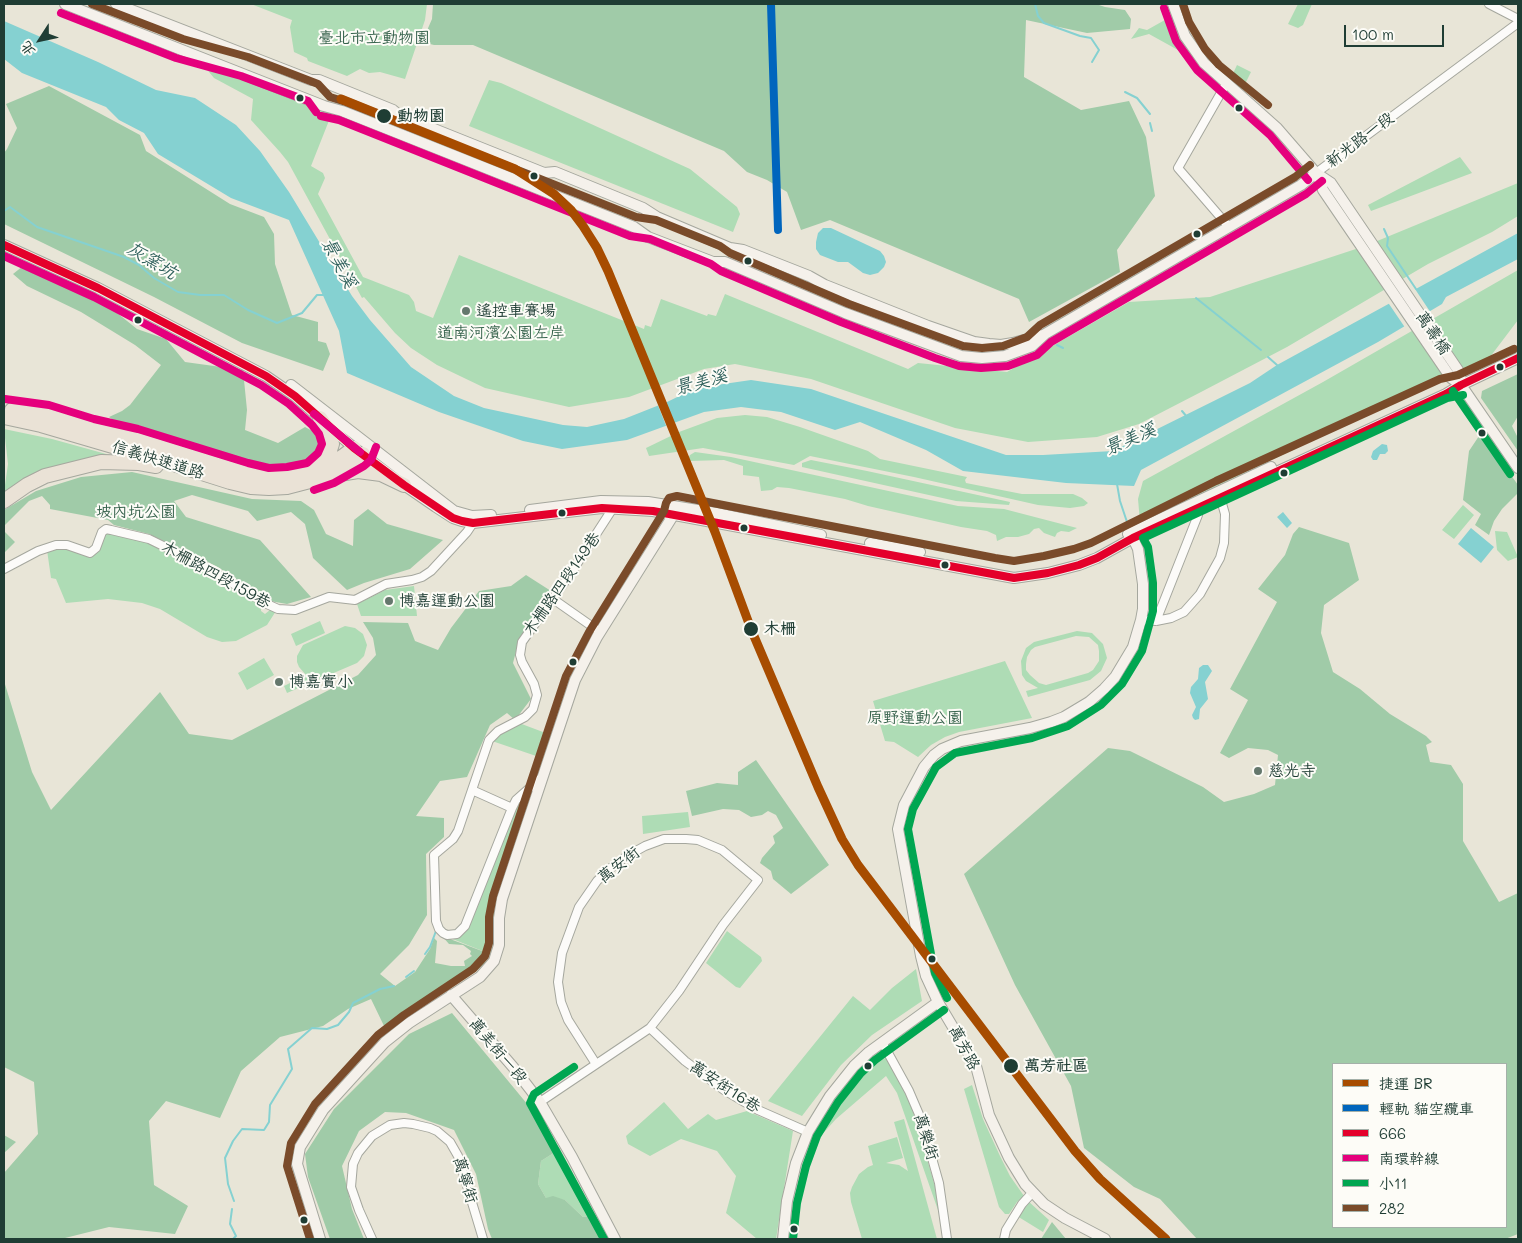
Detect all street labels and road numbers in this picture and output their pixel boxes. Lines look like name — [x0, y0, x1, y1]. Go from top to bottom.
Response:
street label: 新光路一段 — [1322, 108, 1398, 172]
street label: 萬壽橋 — [1412, 308, 1454, 358]
street label: 信義快速道路 — [109, 437, 207, 483]
street label: 木柵路四段149巷 — [519, 529, 605, 639]
street label: 木柵路四段159巷 — [158, 537, 274, 613]
street label: 萬安街 — [594, 843, 644, 887]
street label: 萬美街一段 — [465, 1014, 531, 1088]
street label: 萬芳路 — [944, 1022, 984, 1074]
street label: 萬安街16巷 — [686, 1057, 764, 1117]
street label: 萬樂街 — [910, 1111, 942, 1163]
street label: 萬寧街 — [449, 1154, 481, 1206]

